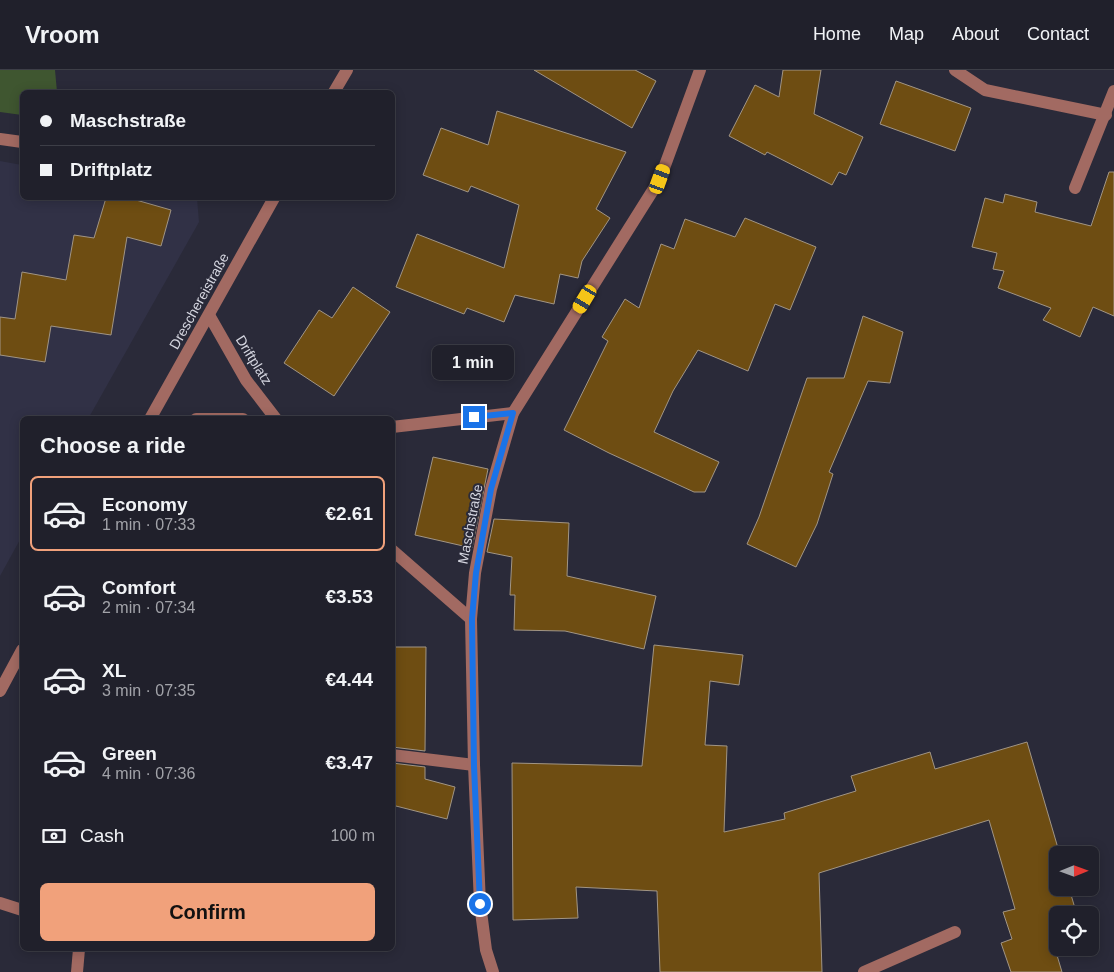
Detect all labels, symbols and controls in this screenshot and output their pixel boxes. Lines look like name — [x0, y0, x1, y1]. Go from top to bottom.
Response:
text: Vroom — [25, 21, 100, 48]
text: Home — [813, 24, 861, 44]
text: Map — [889, 24, 924, 44]
text: About — [952, 24, 999, 44]
text: Contact — [1027, 24, 1089, 44]
text: Maschstraße — [70, 110, 186, 131]
text: Driftplatz — [70, 159, 152, 180]
car — [647, 162, 672, 196]
street label: Dreschereistraße — [166, 250, 232, 352]
car — [570, 282, 599, 316]
street label: Driftplatz — [233, 332, 275, 388]
callout: 1 min — [433, 344, 515, 380]
text: 1 min — [452, 354, 494, 371]
route end — [463, 406, 485, 428]
text: Choose a ride — [40, 433, 185, 458]
street label: Maschstraße — [454, 483, 486, 565]
icon: car — [42, 491, 87, 536]
text: Economy — [102, 494, 188, 515]
text: €2.61 — [325, 503, 373, 524]
text: 1 min · 07:33 — [102, 516, 195, 533]
icon: car — [42, 574, 87, 619]
text: Comfort — [102, 577, 176, 598]
text: €3.53 — [325, 586, 373, 607]
text: 2 min · 07:34 — [102, 599, 195, 616]
icon: car — [42, 657, 87, 702]
text: XL — [102, 660, 126, 681]
text: €4.44 — [325, 669, 373, 690]
text: 3 min · 07:35 — [102, 682, 195, 699]
icon: car — [42, 740, 87, 785]
text: Green — [102, 743, 157, 764]
text: €3.47 — [325, 752, 373, 773]
text: 4 min · 07:36 — [102, 765, 195, 782]
icon: cash — [40, 822, 68, 850]
text: Cash — [80, 825, 124, 846]
text: 100 m — [331, 827, 375, 844]
north arrow — [1049, 846, 1099, 896]
map controls — [1049, 846, 1099, 956]
button: Confirm — [40, 883, 375, 941]
route start — [469, 893, 491, 915]
button: locate — [1049, 906, 1099, 956]

